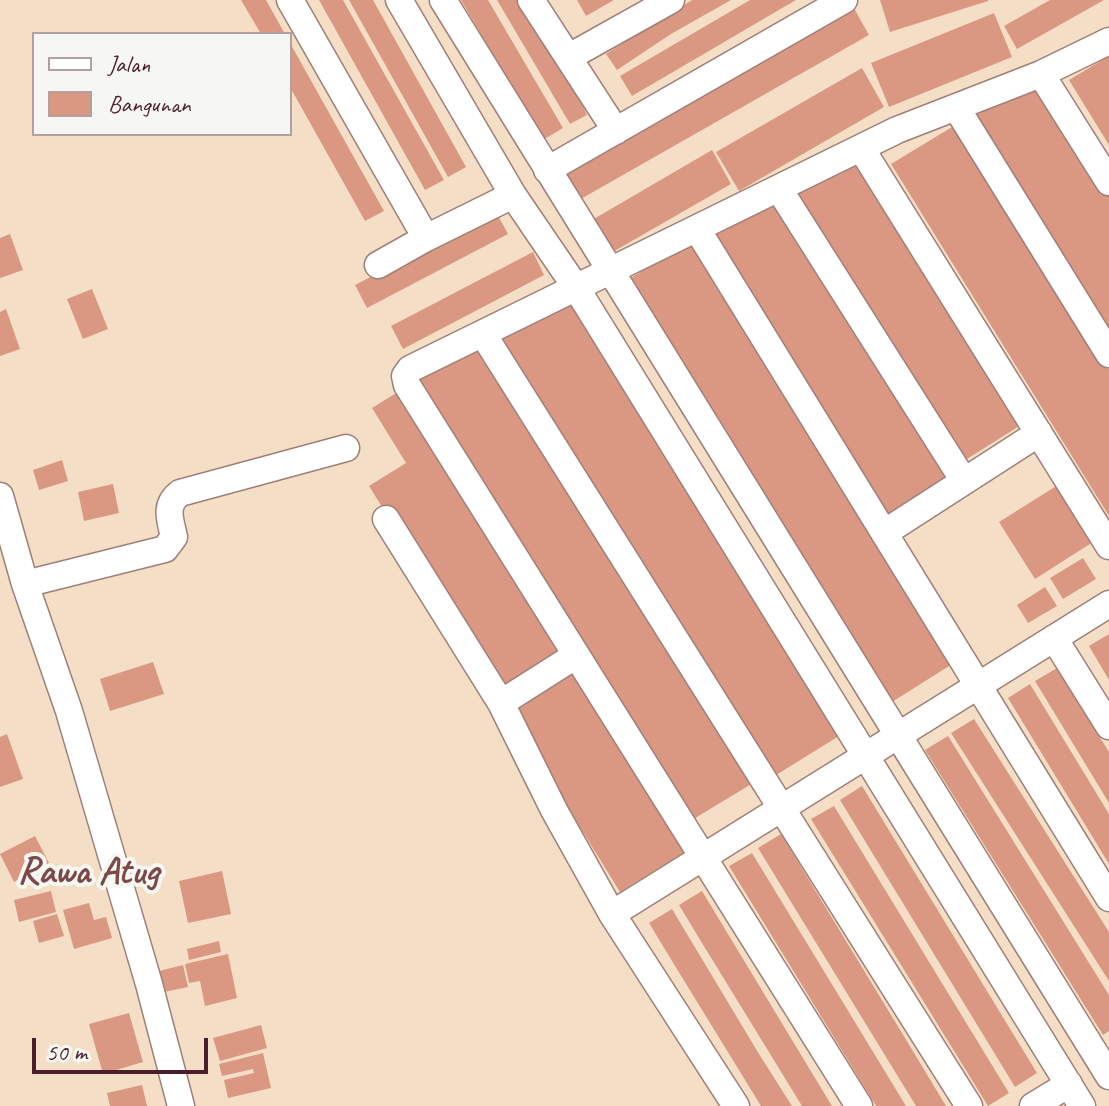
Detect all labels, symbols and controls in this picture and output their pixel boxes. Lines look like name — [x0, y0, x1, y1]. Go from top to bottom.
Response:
legend — [32, 32, 292, 136]
text: Jalan — [108, 49, 150, 79]
text: Bangunan — [108, 89, 191, 119]
district label: Rawa Atug — [17, 850, 159, 896]
scale bar — [36, 1022, 212, 1072]
text: 50 m — [46, 1037, 87, 1067]

